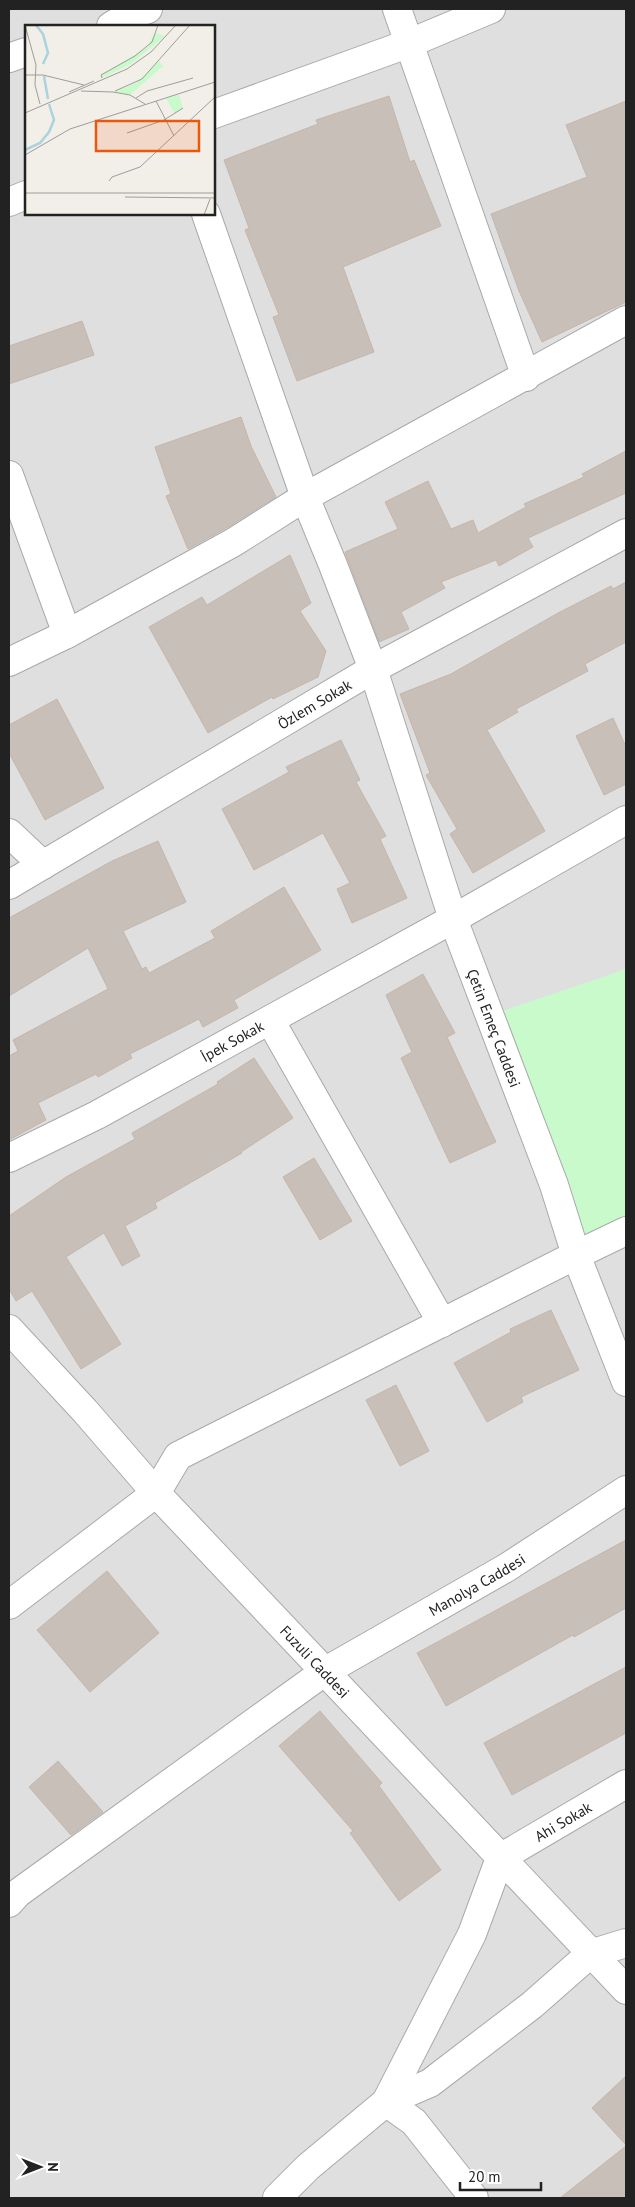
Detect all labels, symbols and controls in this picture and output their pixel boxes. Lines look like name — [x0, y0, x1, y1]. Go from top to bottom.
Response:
inset map — [25, 25, 215, 215]
street label: Özlem Sokak — [274, 674, 355, 733]
street label: Çetin Emeç Caddesi — [463, 966, 525, 1090]
street label: İpek Sokak — [197, 1015, 267, 1066]
street label: Manolya Caddesi — [425, 1549, 528, 1620]
street label: Fuzuli Caddesi — [276, 1621, 354, 1702]
street label: Ahi Sokak — [531, 1797, 595, 1845]
north arrow — [15, 2142, 65, 2192]
scale bar — [460, 2160, 541, 2192]
text: N — [44, 2162, 62, 2172]
text: 20 m — [468, 2167, 501, 2186]

